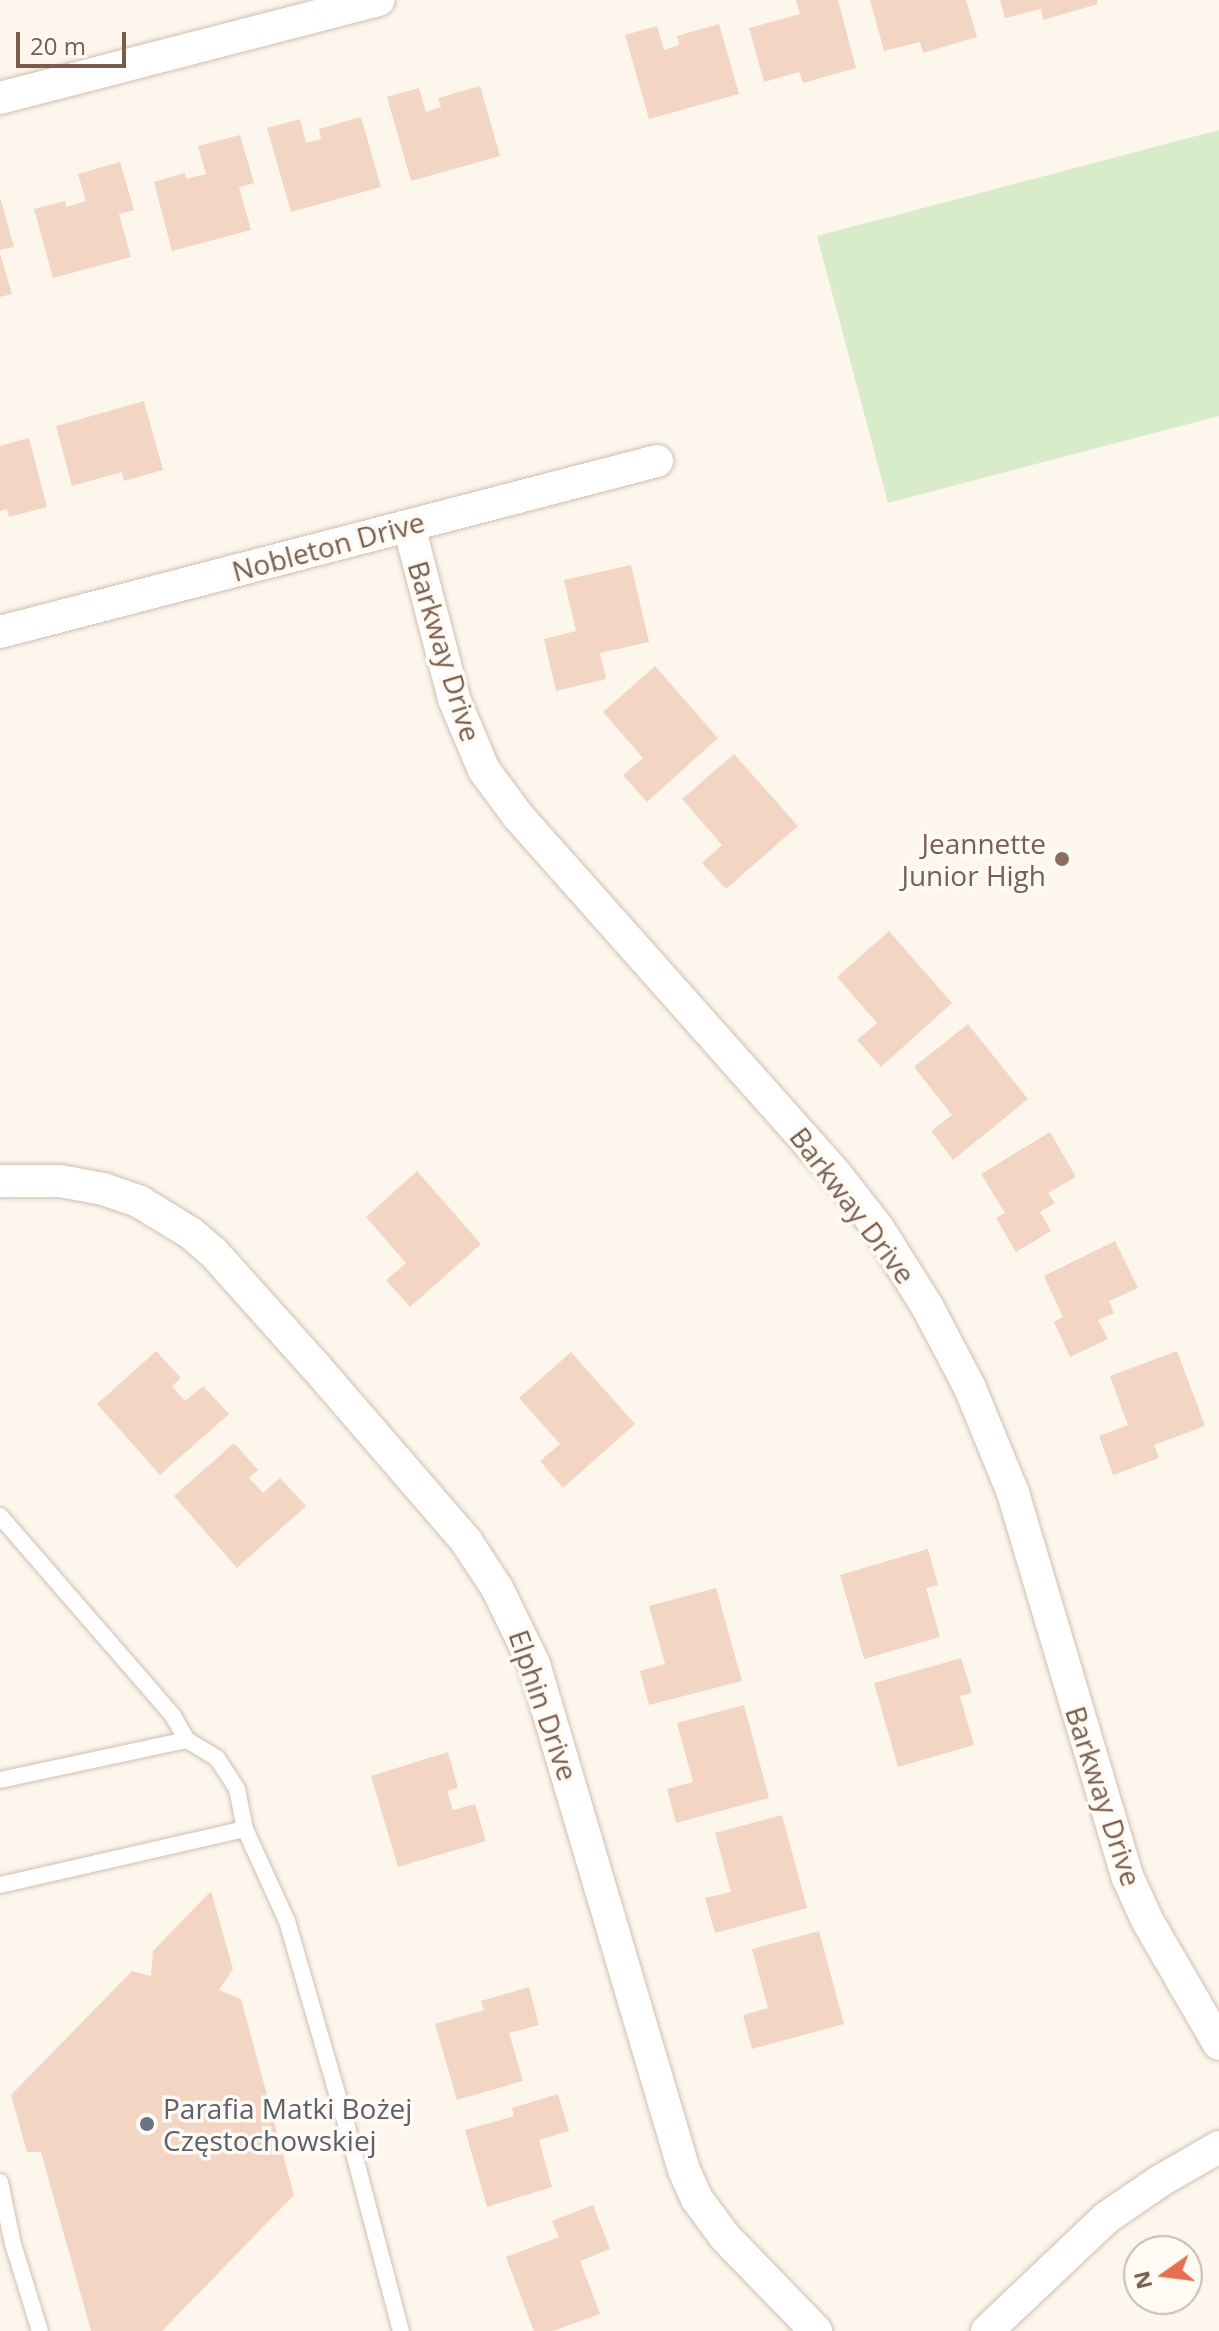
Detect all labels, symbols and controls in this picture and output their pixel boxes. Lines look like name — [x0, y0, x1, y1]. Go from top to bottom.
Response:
scale bar — [20, 16, 130, 66]
text: 20 m — [30, 29, 86, 62]
street label: Nobleton Drive — [228, 504, 428, 588]
street label: Barkway Drive — [402, 557, 488, 745]
place label: Jeannette Junior High — [901, 826, 1046, 892]
marker: Jeannette Junior High — [1053, 850, 1071, 868]
street label: Barkway Drive — [783, 1120, 923, 1290]
street label: Elphin Drive — [503, 1625, 585, 1785]
street label: Barkway Drive — [1059, 1702, 1149, 1890]
place label: Parafia Matki Bożej Częstochowskiej — [163, 2091, 412, 2157]
marker: Parafia Matki Bożej Częstochowskiej — [138, 2115, 156, 2133]
north arrow — [1123, 2235, 1203, 2315]
text: N — [1125, 2268, 1158, 2293]

